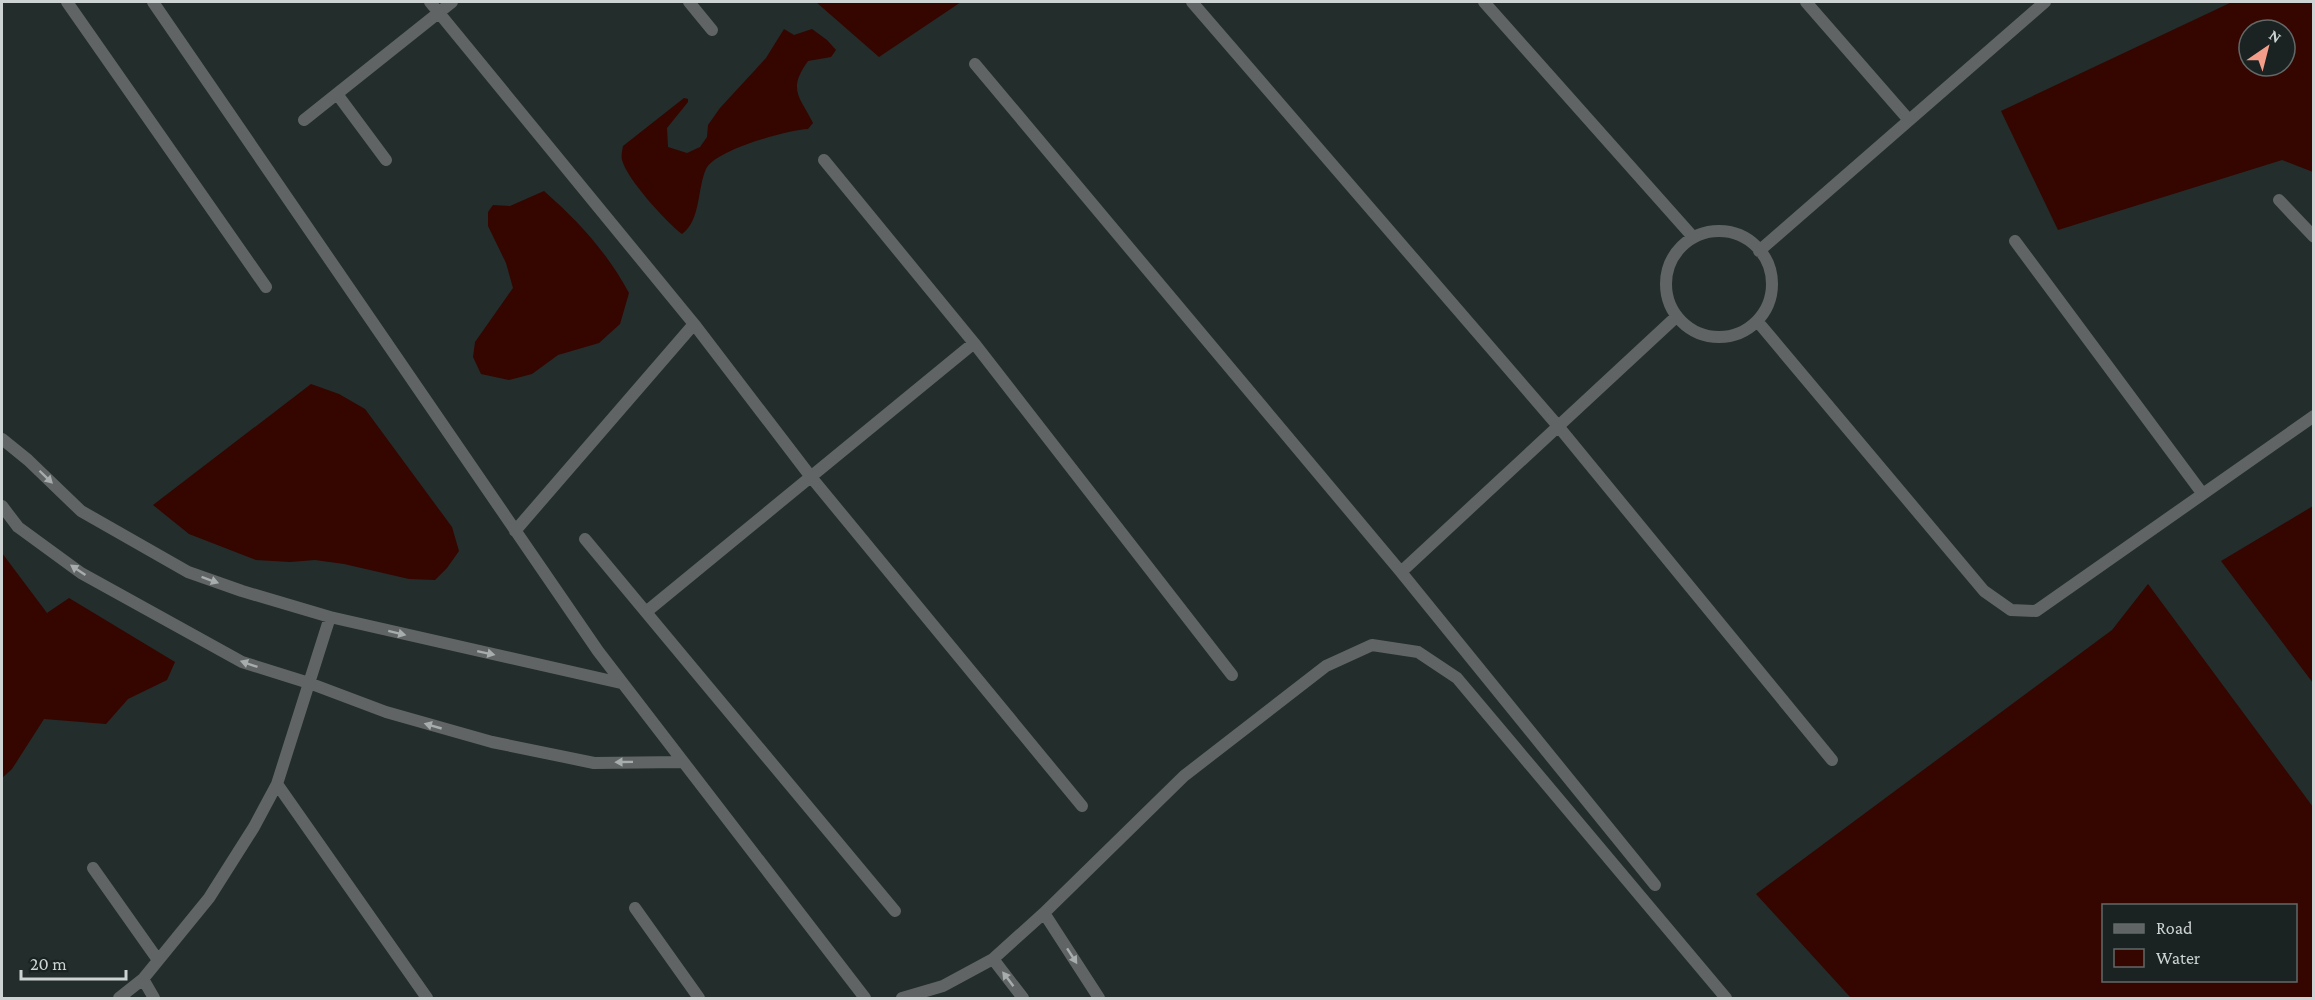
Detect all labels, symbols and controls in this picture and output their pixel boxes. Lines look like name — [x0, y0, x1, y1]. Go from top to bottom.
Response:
north arrow — [2237, 18, 2297, 78]
text: N — [2266, 26, 2285, 46]
one-way arrow — [38, 470, 53, 483]
one-way arrow — [70, 565, 86, 576]
one-way arrow — [201, 575, 219, 585]
one-way arrow — [388, 629, 406, 639]
one-way arrow — [476, 649, 495, 659]
one-way arrow — [239, 658, 257, 668]
one-way arrow — [424, 721, 442, 730]
one-way arrow — [614, 758, 633, 767]
legend — [2102, 904, 2297, 982]
text: Road — [2156, 918, 2193, 938]
scale bar — [21, 943, 126, 981]
one-way arrow — [1066, 948, 1077, 964]
text: Water — [2156, 948, 2201, 968]
text: 20 m — [30, 954, 67, 974]
one-way arrow — [1002, 971, 1014, 987]

